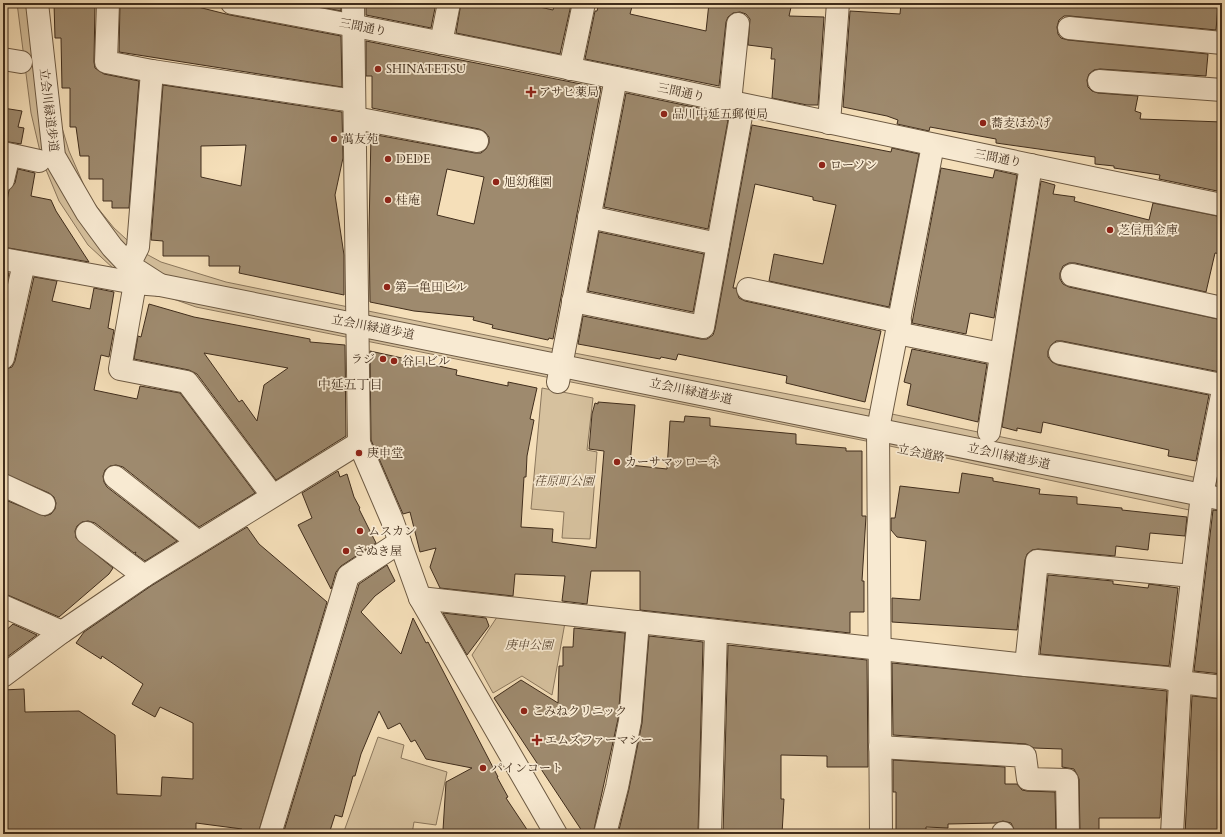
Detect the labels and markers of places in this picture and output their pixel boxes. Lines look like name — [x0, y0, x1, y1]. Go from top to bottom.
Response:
place label: SHINATETSU — [386, 61, 466, 77]
marker: SHINATETSU — [373, 64, 383, 74]
place label: アサヒ薬局 — [539, 84, 599, 100]
marker: アサヒ薬局 — [526, 87, 536, 97]
place label: 品川中延五郵便局 — [672, 106, 768, 122]
marker: 品川中延五郵便局 — [659, 109, 669, 119]
place label: 蕎麦ほかげ — [991, 115, 1051, 131]
marker: 蕎麦ほかげ — [978, 118, 988, 128]
place label: 萬友苑 — [342, 131, 378, 147]
marker: 萬友苑 — [329, 134, 339, 144]
place label: DEDE — [396, 151, 430, 167]
marker: DEDE — [383, 154, 393, 164]
place label: ローソン — [830, 157, 878, 173]
marker: ローソン — [817, 160, 827, 170]
place label: 旭幼稚園 — [504, 174, 552, 190]
marker: 旭幼稚園 — [491, 177, 501, 187]
place label: 桂庵 — [396, 192, 420, 208]
marker: 桂庵 — [383, 195, 393, 205]
place label: 芝信用金庫 — [1118, 222, 1178, 238]
marker: 芝信用金庫 — [1105, 225, 1115, 235]
place label: 第一亀田ビル — [395, 279, 467, 295]
marker: 第一亀田ビル — [382, 282, 392, 292]
place label: ラジ — [351, 351, 375, 367]
place label: 谷口ビル — [402, 353, 450, 369]
marker: ラジ — [378, 354, 388, 364]
marker: 谷口ビル — [389, 356, 399, 366]
place label: 庚申堂 — [367, 445, 403, 461]
marker: 庚申堂 — [354, 448, 364, 458]
place label: カーサマッローネ — [625, 454, 720, 470]
marker: カーサマッローネ — [612, 457, 622, 467]
place label: ムスカン — [368, 523, 416, 539]
marker: ムスカン — [355, 526, 365, 536]
place label: さぬき屋 — [354, 543, 402, 559]
marker: さぬき屋 — [341, 546, 351, 556]
place label: こみねクリニック — [532, 703, 627, 719]
marker: こみねクリニック — [519, 706, 529, 716]
place label: エムズファーマシー — [545, 732, 653, 748]
marker: エムズファーマシー — [532, 735, 542, 745]
place label: パインコート — [491, 760, 563, 776]
marker: パインコート — [478, 763, 488, 773]

